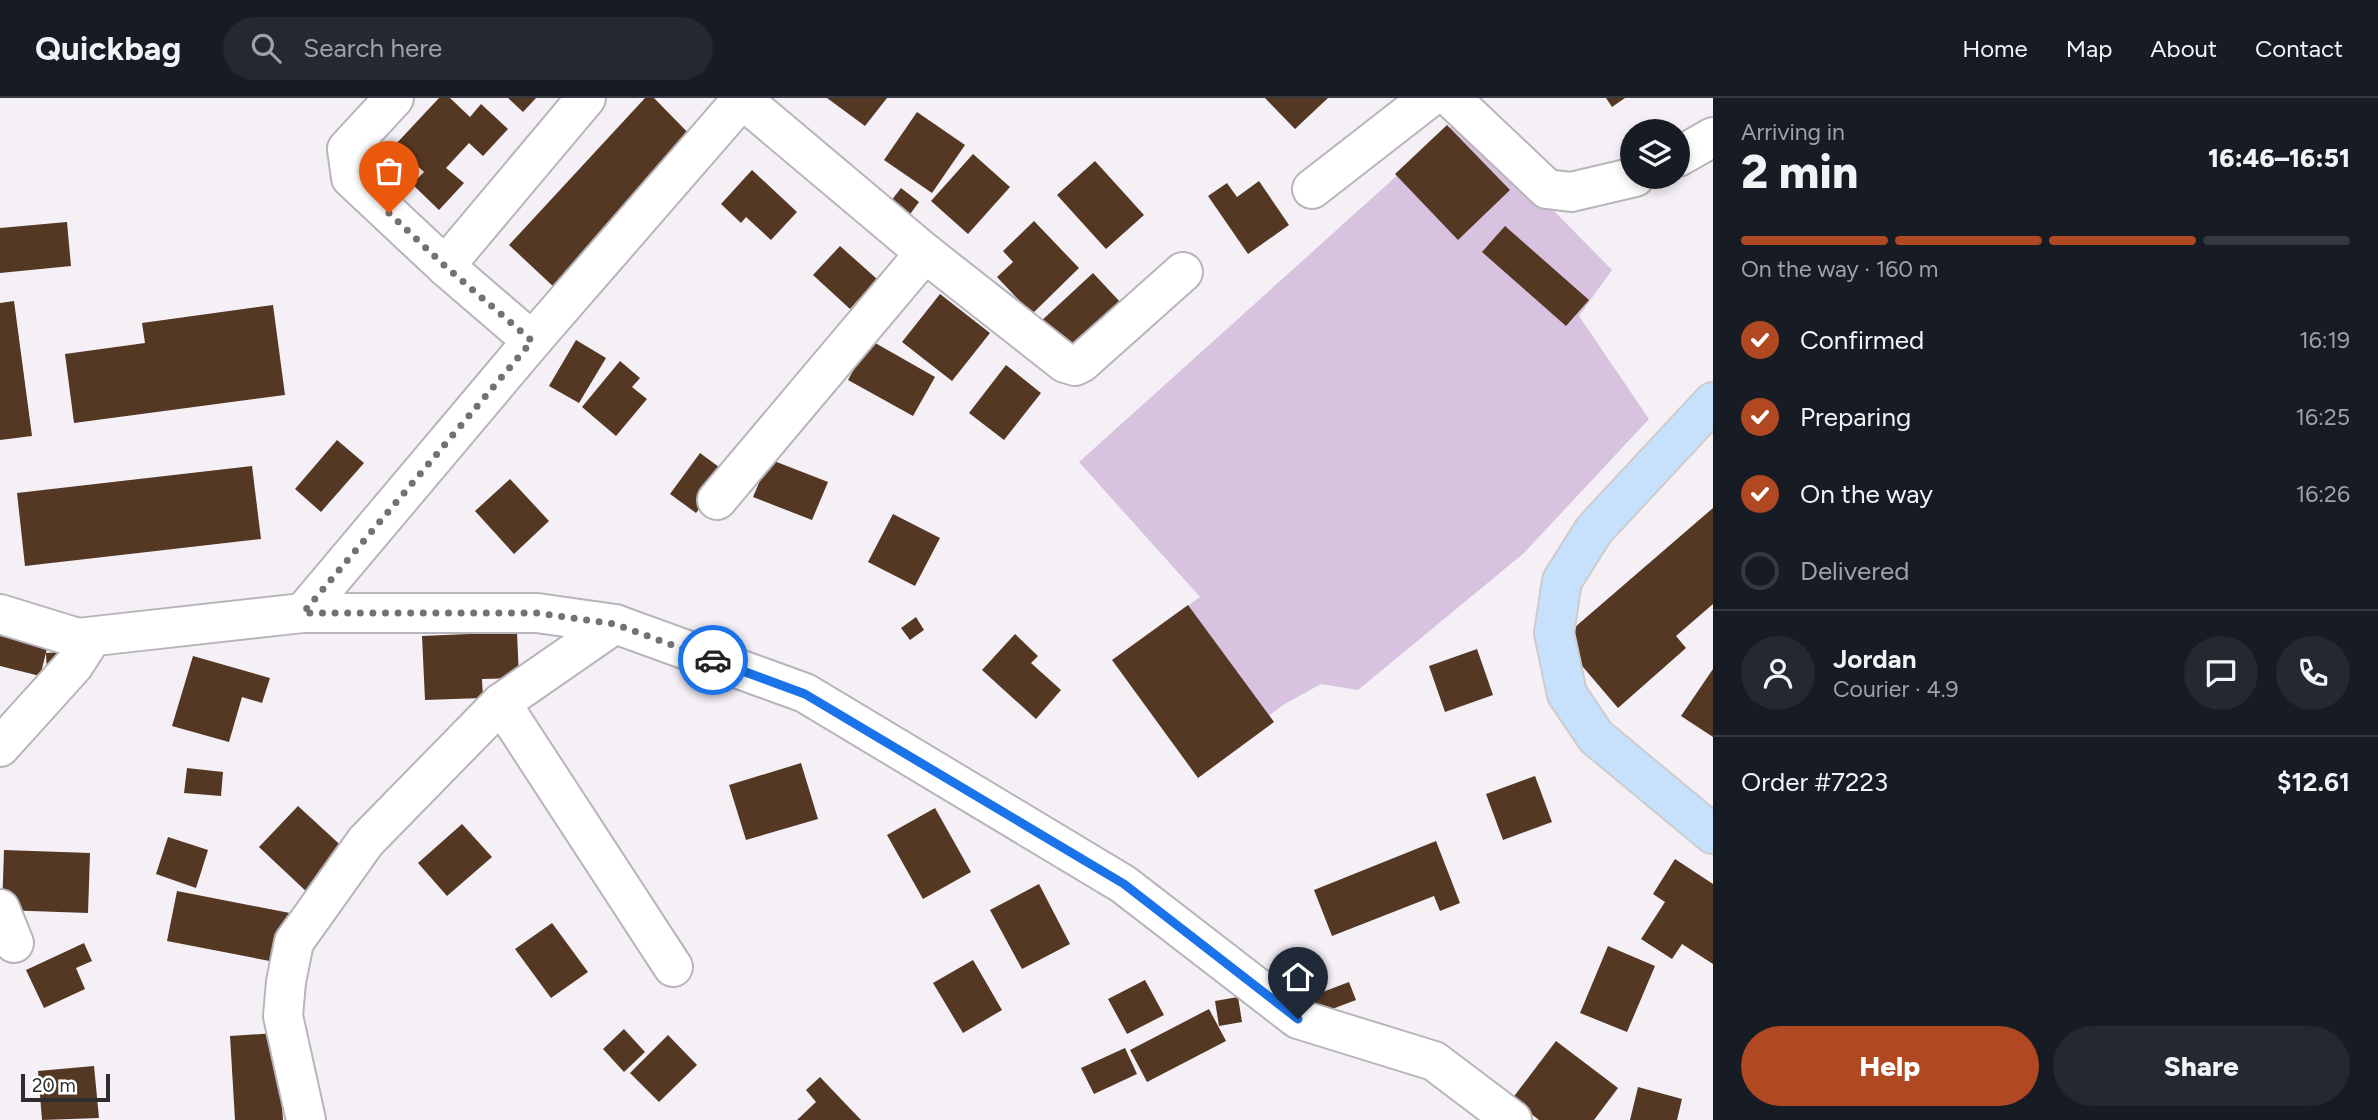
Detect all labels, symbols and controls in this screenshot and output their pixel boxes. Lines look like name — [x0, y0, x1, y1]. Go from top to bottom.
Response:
search box — [223, 17, 713, 80]
text: Quickbag — [35, 29, 181, 68]
icon: search — [247, 29, 285, 67]
text: Search here — [303, 32, 442, 64]
text: Home — [1962, 34, 2028, 63]
text: Map — [2066, 34, 2112, 63]
text: About — [2150, 34, 2217, 63]
text: Contact — [2255, 34, 2343, 63]
text: Arriving in — [1741, 118, 1845, 146]
map controls — [1620, 119, 1690, 189]
button: layers — [1620, 119, 1690, 189]
pin — [359, 141, 419, 213]
text: 16:46–16:51 — [2208, 142, 2350, 174]
text: 2 min — [1741, 144, 1858, 200]
icon: bag — [370, 152, 408, 190]
text: On the way · 160 m — [1741, 255, 1938, 283]
icon: check — [1741, 321, 1779, 359]
text: Confirmed — [1800, 324, 1924, 356]
text: 16:19 — [2299, 326, 2350, 354]
icon: check — [1741, 398, 1779, 436]
text: Preparing — [1800, 401, 1911, 433]
text: 16:25 — [2296, 403, 2350, 431]
icon: check — [1741, 475, 1779, 513]
text: On the way — [1800, 478, 1933, 510]
text: 16:26 — [2296, 480, 2350, 508]
text: Delivered — [1800, 555, 1909, 587]
courier — [678, 625, 748, 695]
button: person — [1741, 636, 1815, 710]
button: chat — [2184, 636, 2258, 710]
button: phone — [2276, 636, 2350, 710]
icon: car — [694, 641, 732, 679]
text: Jordan — [1833, 643, 1916, 675]
text: Courier · 4.9 — [1833, 675, 1959, 703]
text: Order #7223 — [1741, 766, 1888, 798]
text: $12.61 — [2277, 766, 2350, 798]
pin — [1268, 947, 1328, 1019]
icon: home — [1279, 958, 1317, 996]
button: Help — [1741, 1026, 2039, 1106]
button: Share — [2053, 1026, 2350, 1106]
scale bar — [21, 1071, 110, 1103]
text: 20 m — [32, 1074, 76, 1097]

